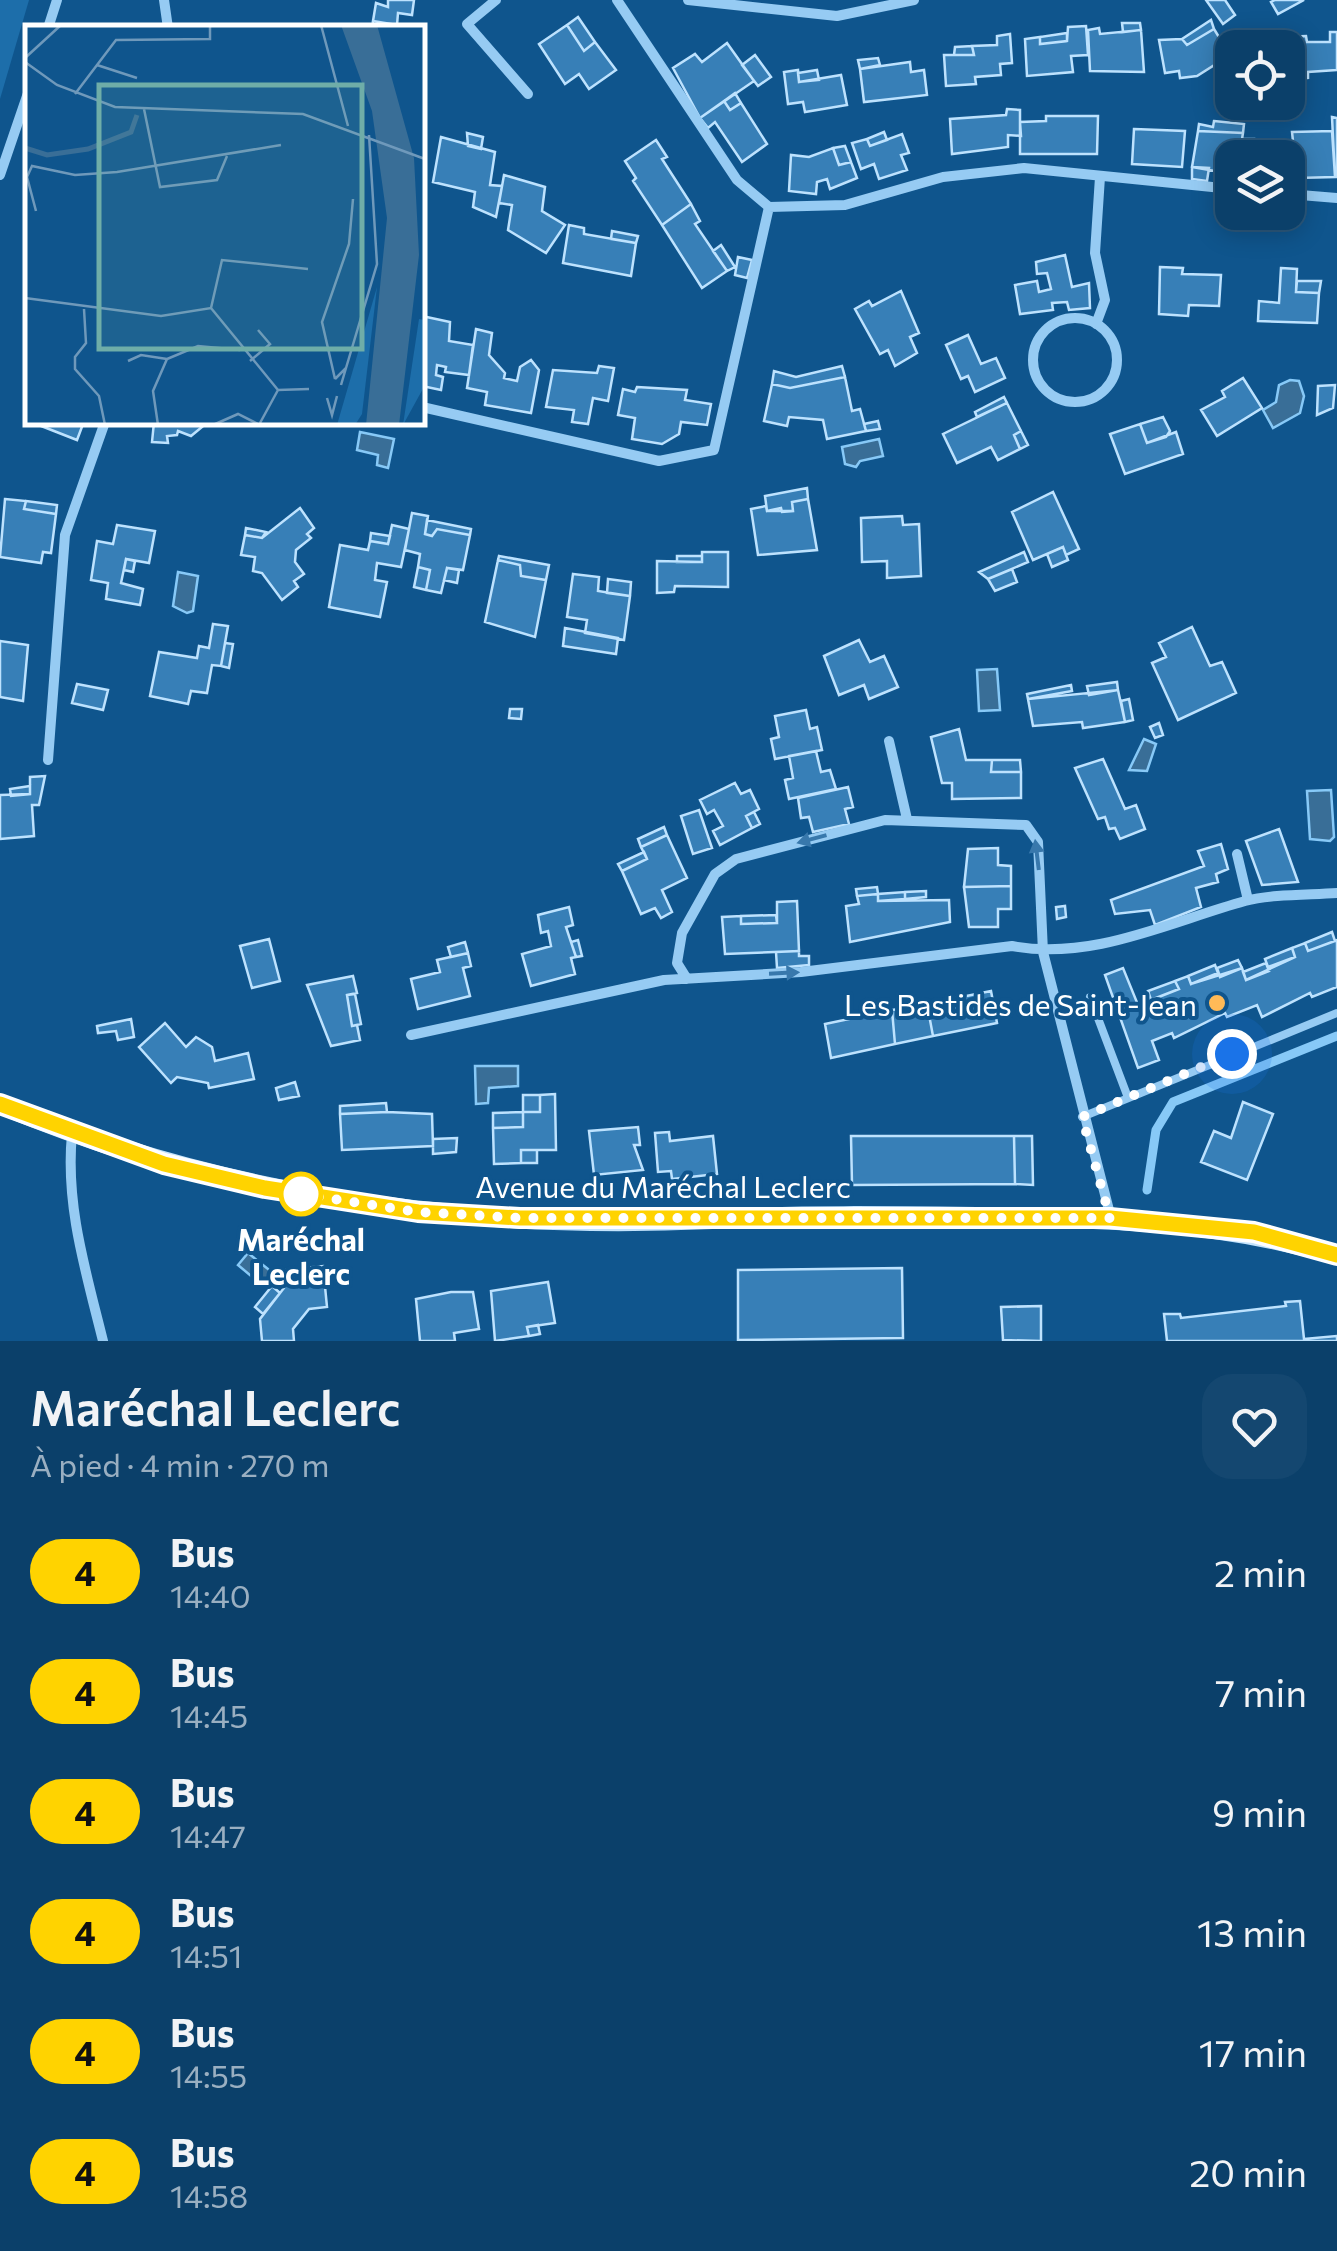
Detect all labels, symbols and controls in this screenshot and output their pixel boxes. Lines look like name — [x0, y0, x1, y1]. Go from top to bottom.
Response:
inset map — [25, 25, 425, 425]
map controls — [1215, 30, 1305, 230]
button: locate — [1215, 30, 1305, 120]
button: layers — [1215, 140, 1305, 230]
one-way arrow — [796, 831, 827, 847]
one-way arrow — [1029, 839, 1045, 870]
one-way arrow — [768, 965, 800, 981]
place label: Les Bastides de Saint-Jean — [844, 985, 1197, 1022]
marker: Les Bastides de Saint-Jean — [1206, 992, 1228, 1014]
your location — [1207, 1029, 1257, 1079]
street label: Avenue du Maréchal Leclerc — [475, 1167, 851, 1204]
marker: Maréchal Leclerc — [280, 1173, 322, 1215]
place label: Maréchal Leclerc — [237, 1220, 365, 1291]
button: heart — [1202, 1374, 1307, 1479]
text: Maréchal Leclerc — [30, 1377, 400, 1436]
text: À pied · 4 min · 270 m — [30, 1444, 330, 1484]
text: Bus — [170, 1528, 235, 1575]
text: 2 min — [1214, 1548, 1307, 1595]
text: 4 — [74, 1550, 96, 1593]
text: 14:40 — [170, 1575, 251, 1615]
text: Bus — [170, 1648, 235, 1695]
text: 7 min — [1215, 1668, 1307, 1715]
text: 4 — [74, 1670, 96, 1713]
text: 14:45 — [170, 1695, 248, 1735]
text: Bus — [170, 1768, 235, 1815]
text: 9 min — [1212, 1788, 1307, 1835]
text: 4 — [74, 1790, 96, 1833]
text: 14:47 — [170, 1815, 246, 1855]
text: Bus — [170, 1888, 235, 1935]
text: 13 min — [1197, 1908, 1307, 1955]
text: 4 — [74, 1910, 96, 1953]
text: 14:51 — [170, 1935, 243, 1975]
text: Bus — [170, 2008, 235, 2055]
text: 17 min — [1199, 2028, 1307, 2075]
text: 4 — [74, 2030, 96, 2073]
text: 14:55 — [170, 2055, 247, 2095]
text: Bus — [170, 2128, 235, 2175]
text: 20 min — [1189, 2148, 1307, 2195]
text: 4 — [74, 2150, 96, 2193]
text: 14:58 — [170, 2175, 248, 2215]

